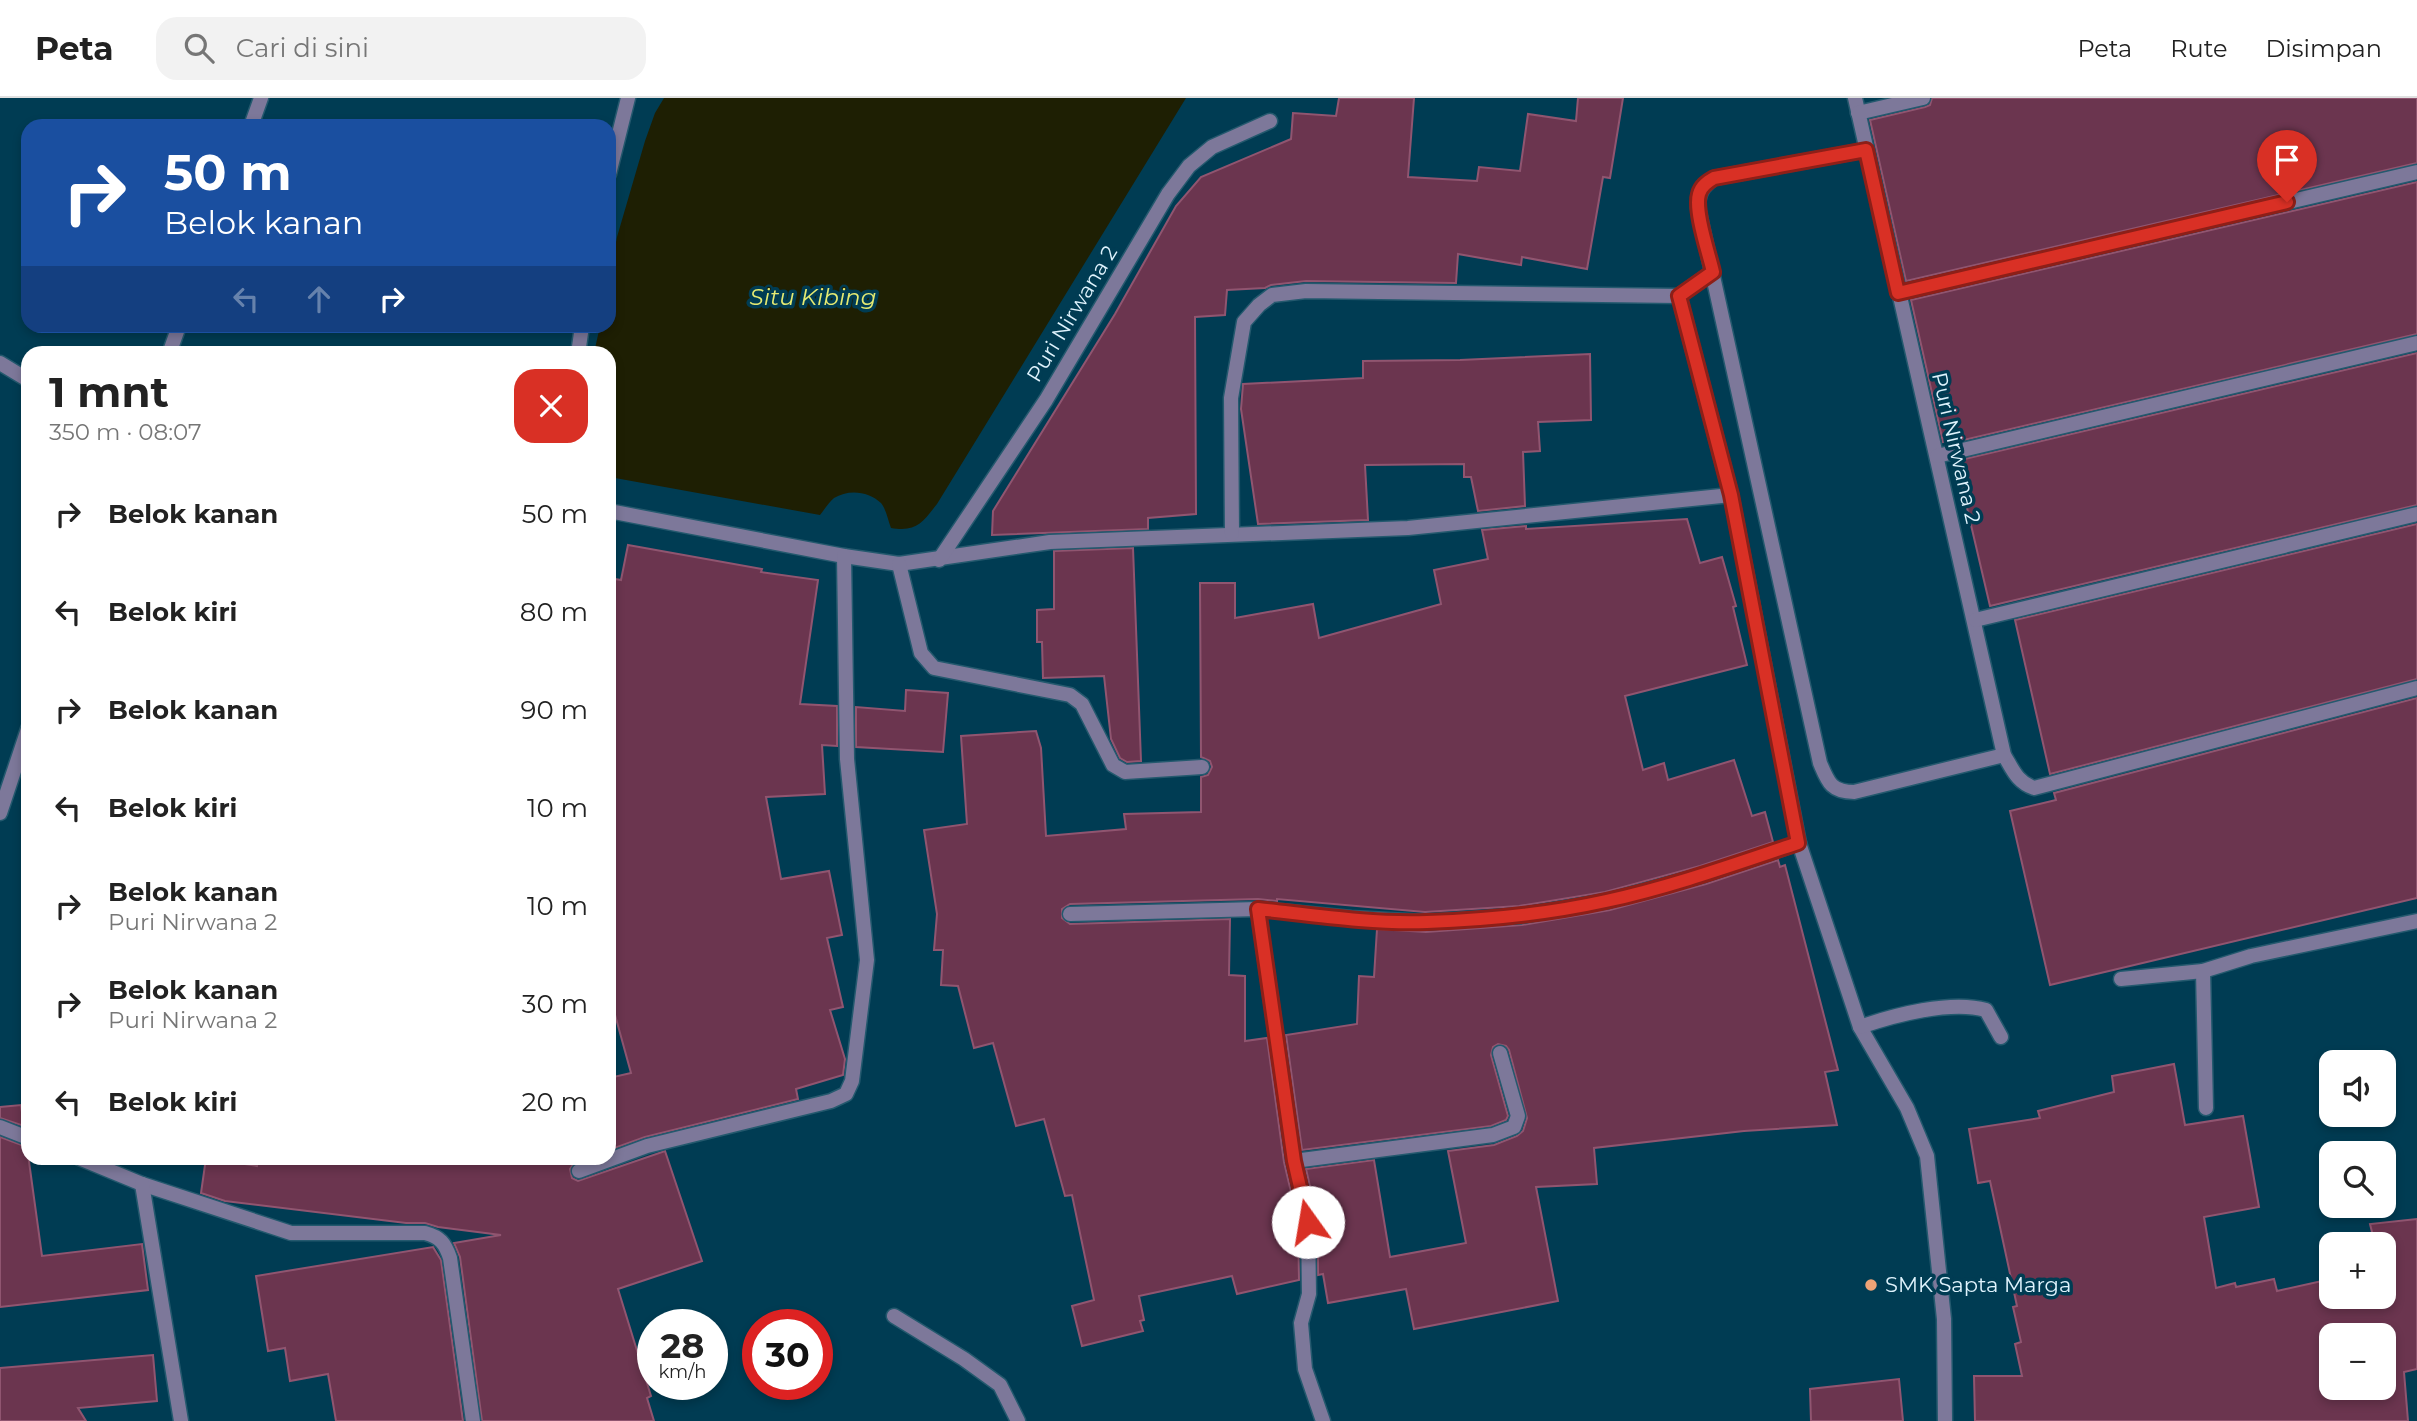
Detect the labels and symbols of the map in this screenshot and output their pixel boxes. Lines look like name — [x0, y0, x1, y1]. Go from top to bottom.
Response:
pin — [2257, 130, 2317, 202]
street label: Puri Nirwana 2 — [1021, 241, 1122, 386]
water label: Situ Kibing — [750, 283, 876, 311]
street label: Puri Nirwana 2 — [1927, 370, 1986, 526]
position arrow — [1271, 1185, 1345, 1259]
place label: SMK Sapta Marga — [1885, 1272, 2071, 1297]
marker: SMK Sapta Marga — [1863, 1277, 1879, 1293]
speed limit sign: 30 — [742, 1309, 833, 1400]

